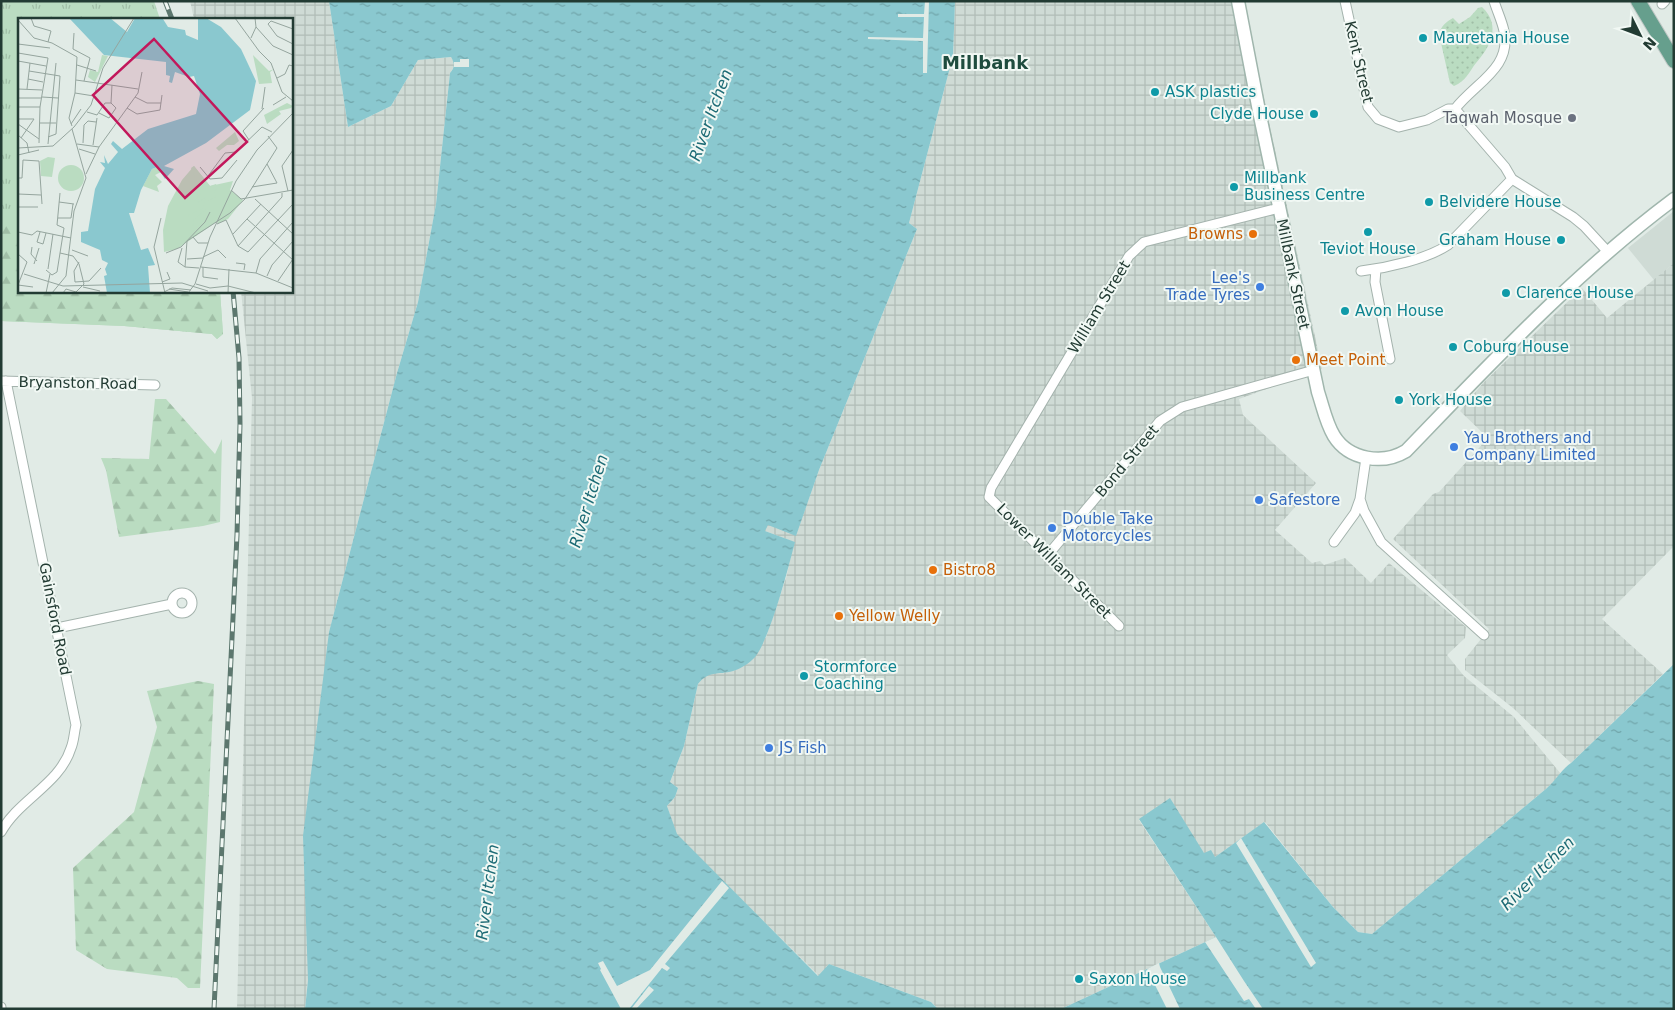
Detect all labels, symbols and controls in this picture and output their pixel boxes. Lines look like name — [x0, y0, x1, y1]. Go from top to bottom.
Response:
north arrow — [1615, 10, 1665, 60]
inset map — [18, 18, 292, 292]
street label: Kent Street — [1341, 19, 1377, 105]
place label: Mauretania House — [1433, 29, 1569, 47]
marker: Mauretania House — [1417, 32, 1429, 44]
text: N — [1640, 34, 1660, 53]
district label: Millbank — [942, 52, 1029, 73]
water label: River Itchen — [685, 67, 736, 164]
place label: ASK plastics — [1165, 83, 1256, 101]
marker: ASK plastics — [1149, 86, 1161, 98]
place label: Clyde House — [1210, 105, 1304, 123]
marker: Clyde House — [1308, 108, 1320, 120]
place label: Taqwah Mosque — [1442, 109, 1562, 127]
marker: Taqwah Mosque — [1566, 112, 1578, 124]
place label: Millbank Business Centre — [1244, 169, 1365, 204]
marker: Millbank Business Centre — [1228, 181, 1240, 193]
place label: Belvidere House — [1439, 193, 1561, 211]
marker: Belvidere House — [1423, 196, 1435, 208]
street label: Millbank Street — [1272, 217, 1314, 331]
place label: Browns — [1188, 225, 1243, 243]
marker: Teviot House — [1362, 226, 1374, 238]
marker: Browns — [1247, 228, 1259, 240]
place label: Graham House — [1439, 231, 1551, 249]
marker: Graham House — [1555, 234, 1567, 246]
place label: Teviot House — [1319, 240, 1416, 258]
street label: William Street — [1064, 257, 1134, 357]
place label: Lee's Trade Tyres — [1165, 269, 1250, 304]
marker: Lee's Trade Tyres — [1254, 281, 1266, 293]
place label: Clarence House — [1516, 284, 1634, 302]
marker: Clarence House — [1500, 287, 1512, 299]
place label: Avon House — [1355, 302, 1444, 320]
marker: Avon House — [1339, 305, 1351, 317]
place label: Coburg House — [1463, 338, 1569, 356]
marker: Coburg House — [1447, 341, 1459, 353]
place label: Meet Point — [1306, 351, 1385, 369]
marker: Meet Point — [1290, 354, 1302, 366]
street label: Bryanston Road — [18, 373, 138, 393]
place label: York House — [1408, 391, 1492, 409]
marker: York House — [1393, 394, 1405, 406]
street label: Bond Street — [1092, 421, 1163, 501]
place label: Yau Brothers and Company Limited — [1463, 429, 1596, 464]
marker: Yau Brothers and Company Limited — [1448, 441, 1460, 453]
water label: River Itchen — [565, 452, 612, 550]
place label: Safestore — [1269, 491, 1340, 509]
marker: Safestore — [1253, 494, 1265, 506]
street label: Lower William Street — [993, 500, 1115, 622]
place label: Double Take Motorcycles — [1062, 510, 1153, 545]
marker: Double Take Motorcycles — [1046, 522, 1058, 534]
street label: Gainsford Road — [35, 561, 75, 677]
place label: Bistro8 — [943, 561, 996, 579]
marker: Bistro8 — [927, 564, 939, 576]
place label: Yellow Welly — [848, 607, 940, 625]
marker: Yellow Welly — [833, 610, 845, 622]
place label: Stormforce Coaching — [814, 658, 897, 693]
marker: Stormforce Coaching — [798, 670, 810, 682]
place label: JS Fish — [778, 739, 827, 757]
marker: JS Fish — [763, 742, 775, 754]
water label: River Itchen — [1497, 833, 1578, 914]
water label: River Itchen — [472, 843, 503, 941]
place label: Saxon House — [1089, 970, 1187, 988]
marker: Saxon House — [1073, 973, 1085, 985]

